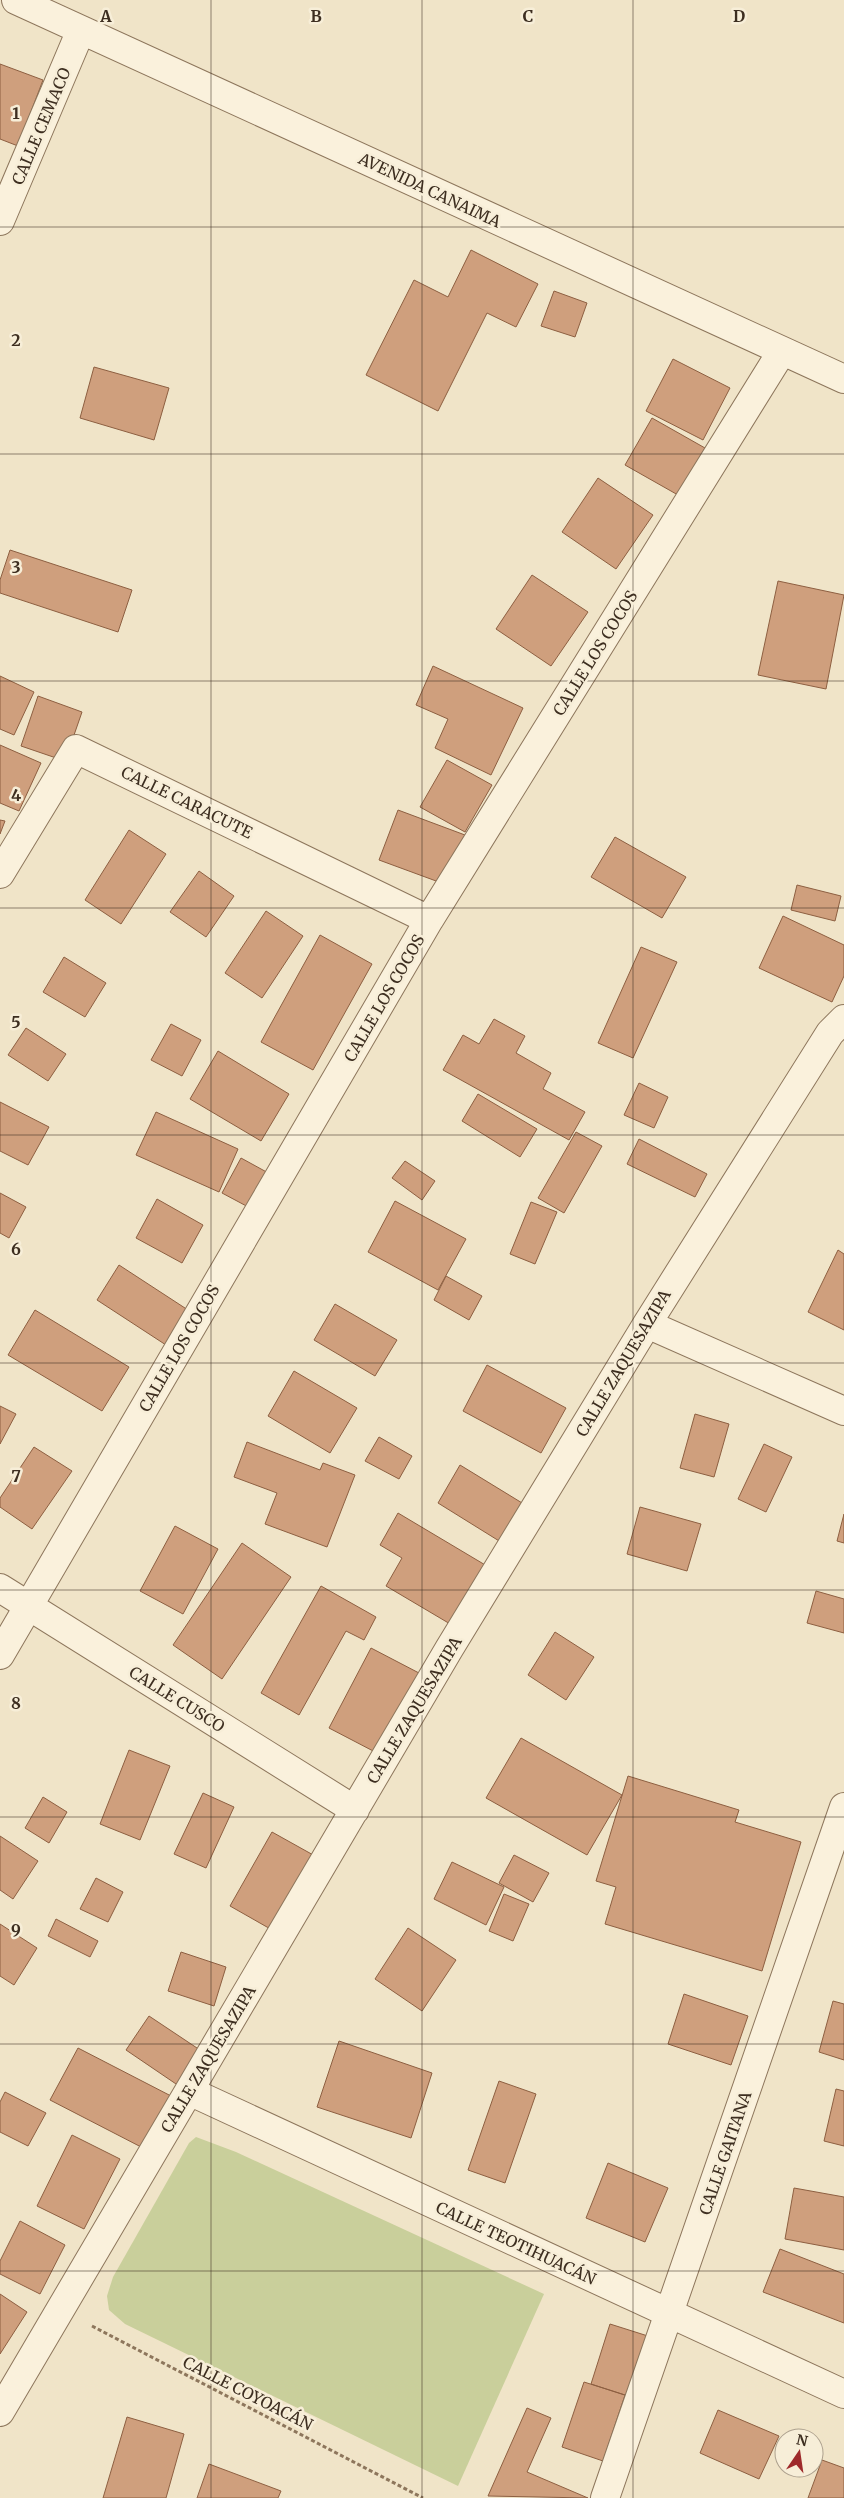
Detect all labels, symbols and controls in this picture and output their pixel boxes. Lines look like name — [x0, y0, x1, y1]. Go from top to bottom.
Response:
text: A — [99, 6, 112, 26]
text: B — [310, 6, 322, 26]
text: C — [523, 6, 533, 26]
text: D — [733, 6, 745, 26]
street label: CALLE CEMACO — [7, 64, 75, 188]
text: 1 — [12, 103, 20, 123]
street label: AVENIDA CANAIMA — [355, 148, 505, 232]
text: 2 — [11, 330, 21, 350]
text: 3 — [11, 557, 21, 577]
street label: CALLE LOS COCOS — [548, 587, 642, 719]
street label: CALLE CARACUTE — [118, 762, 257, 843]
text: 4 — [11, 785, 21, 805]
street label: CALLE LOS COCOS — [339, 931, 429, 1065]
text: 5 — [11, 1012, 21, 1032]
text: 6 — [11, 1239, 21, 1259]
street label: CALLE LOS COCOS — [134, 1281, 224, 1415]
street label: CALLE ZAQUESAZIPA — [571, 1285, 675, 1440]
text: 7 — [11, 1466, 21, 1486]
street label: CALLE ZAQUESAZIPA — [362, 1632, 466, 1787]
street label: CALLE CUSCO — [126, 1662, 229, 1737]
text: 8 — [11, 1693, 21, 1713]
text: 9 — [11, 1920, 21, 1940]
street label: CALLE ZAQUESAZIPA — [156, 1981, 260, 2136]
street label: CALLE GAITANA — [695, 2088, 756, 2217]
street label: CALLE TEOTIHUACÁN — [433, 2197, 600, 2289]
street label: CALLE COYOACÁN — [180, 2352, 317, 2435]
north arrow — [774, 2428, 824, 2478]
text: N — [795, 2430, 809, 2450]

